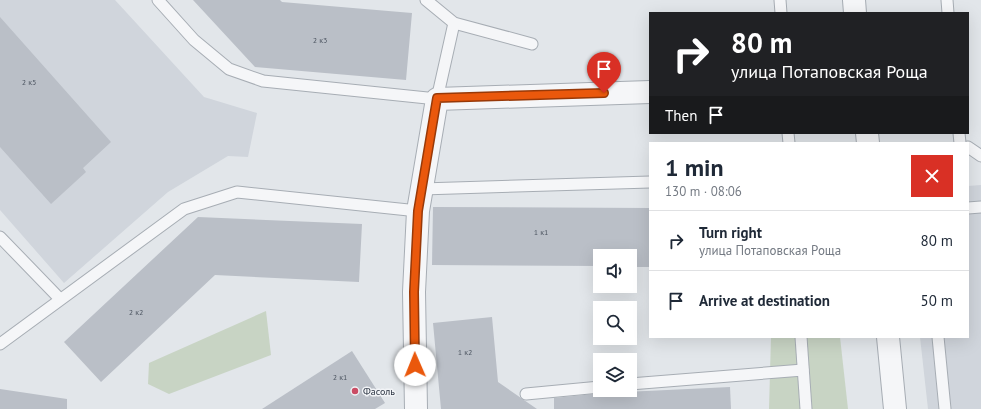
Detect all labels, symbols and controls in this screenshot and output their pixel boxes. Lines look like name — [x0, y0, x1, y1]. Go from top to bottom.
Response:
text: 80 m — [731, 24, 792, 61]
icon: right — [665, 28, 717, 80]
house number: 2 к3 — [313, 35, 327, 45]
pin — [587, 52, 621, 93]
icon: arrive — [593, 58, 615, 80]
text: улица Потаповская Роща — [731, 60, 928, 83]
house number: 2 к5 — [22, 77, 36, 87]
icon: arrive — [705, 104, 727, 126]
text: Then — [665, 106, 697, 125]
text: 1 min — [665, 152, 724, 183]
button: close — [911, 155, 953, 197]
text: 130 m · 08:06 — [665, 183, 742, 200]
text: Turn right — [699, 223, 762, 242]
house number: 1 к1 — [534, 227, 548, 237]
icon: right — [665, 230, 687, 252]
text: 80 m — [920, 231, 953, 250]
text: улица Потаповская Роща — [699, 242, 841, 259]
map controls — [593, 249, 637, 397]
button: sound — [593, 249, 637, 293]
icon: arrive — [665, 290, 687, 312]
text: Arrive at destination — [699, 291, 830, 310]
text: 50 m — [920, 291, 953, 310]
button: search — [593, 301, 637, 345]
house number: 2 к2 — [129, 307, 143, 317]
position arrow — [394, 344, 436, 386]
house number: 1 к2 — [458, 347, 472, 357]
button: layers — [593, 353, 637, 397]
house number: 2 к1 — [333, 372, 347, 382]
place label: Фасоль — [363, 385, 395, 398]
marker: Фасоль — [350, 386, 360, 396]

